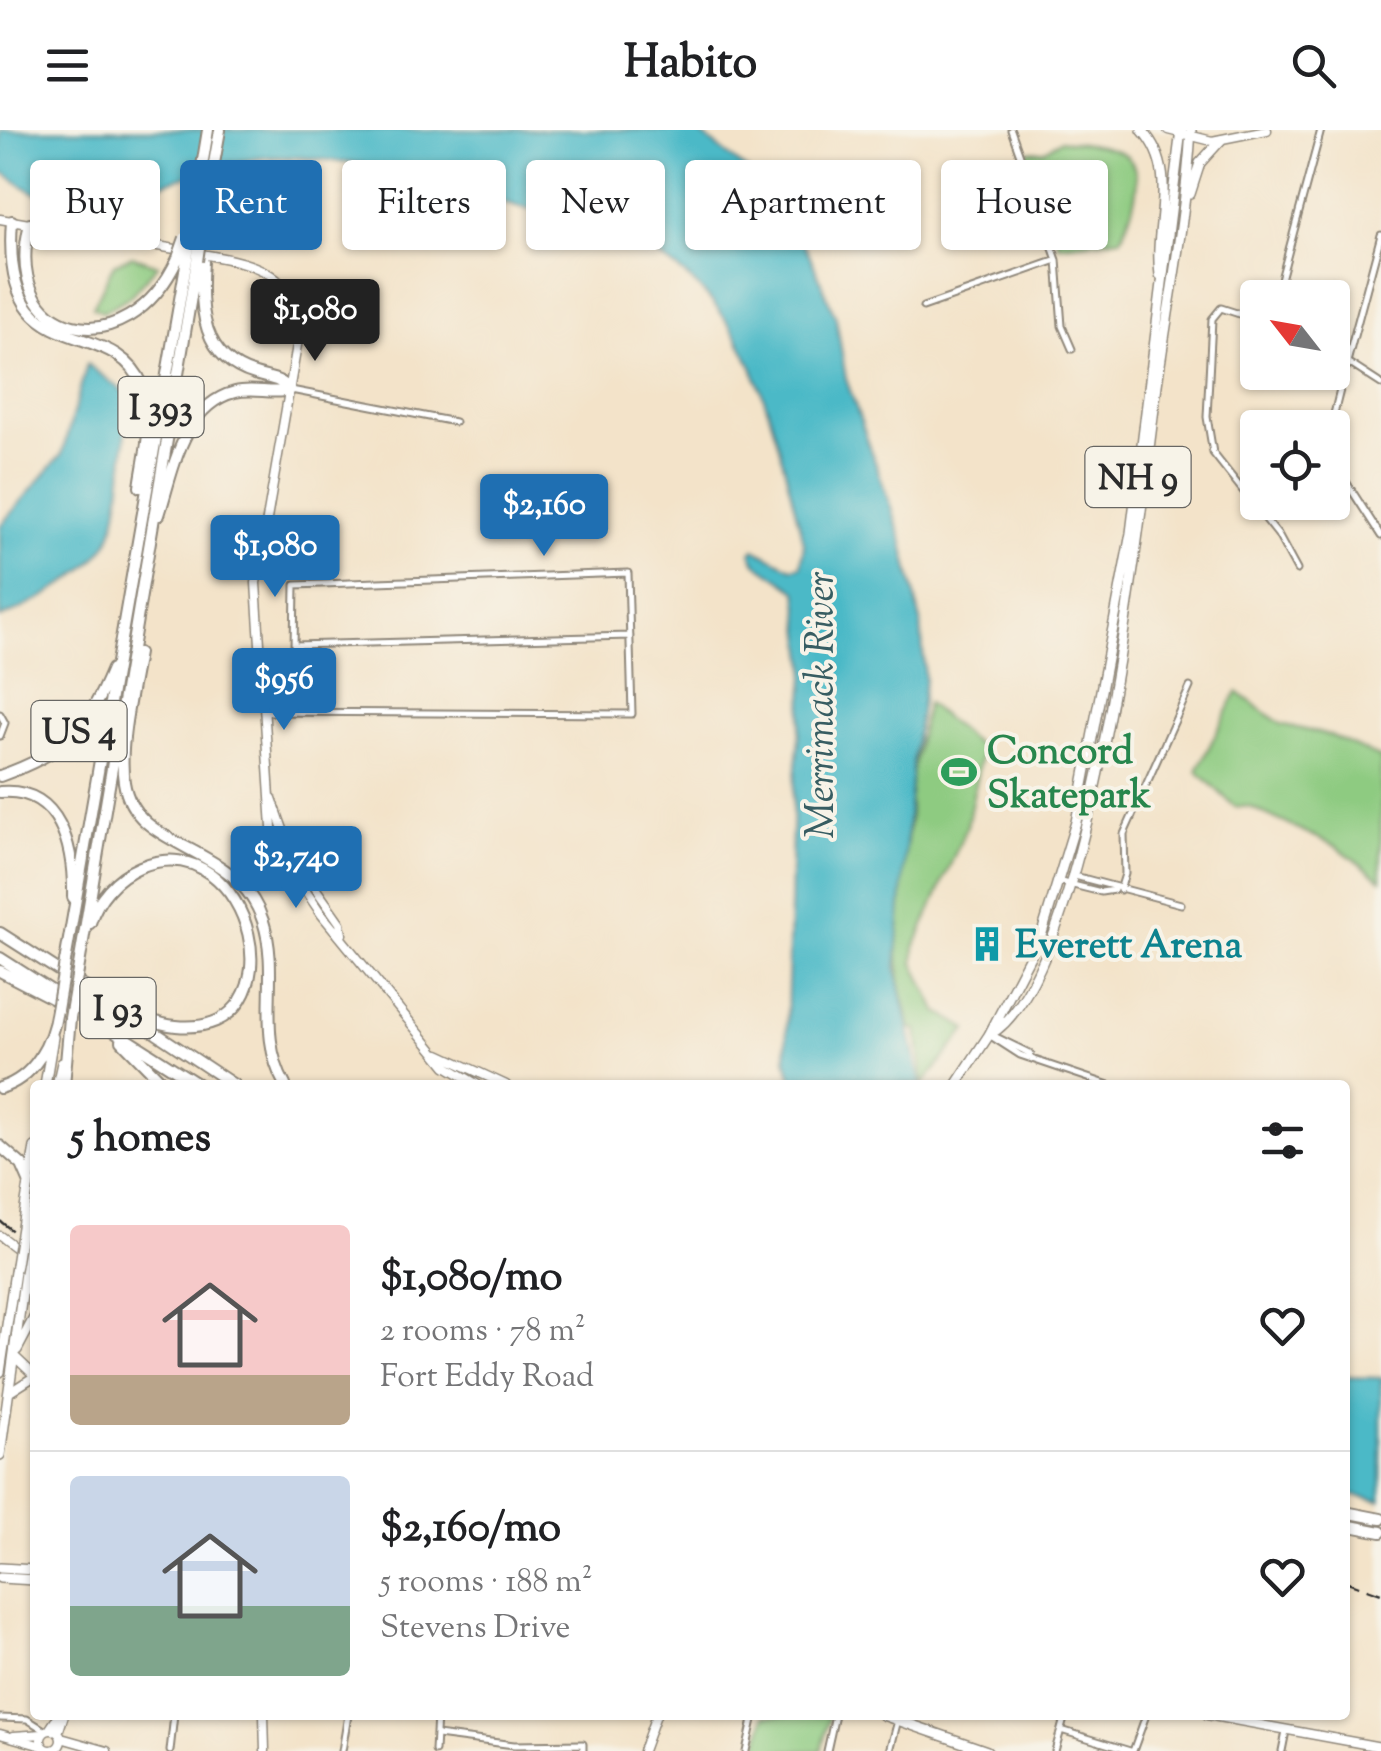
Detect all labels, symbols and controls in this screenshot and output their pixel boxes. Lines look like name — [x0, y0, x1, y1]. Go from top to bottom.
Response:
text: Habito — [624, 33, 757, 98]
icon: menu — [40, 38, 95, 93]
icon: search — [1286, 38, 1341, 93]
chip: Buy — [30, 160, 160, 250]
chip: Rent — [180, 160, 322, 250]
chip: Filters — [342, 160, 506, 250]
chip: New — [526, 160, 665, 250]
chip: Apartment — [685, 160, 921, 250]
chip: House — [941, 160, 1108, 250]
pin: $1,080 — [234, 279, 396, 364]
north arrow — [1240, 280, 1350, 390]
map controls — [1240, 280, 1350, 520]
text: $1,080 — [273, 288, 357, 334]
road number: I 393 — [119, 377, 204, 437]
button: locate — [1240, 410, 1350, 520]
road number: NH 9 — [1086, 447, 1190, 507]
pin: $2,160 — [463, 474, 625, 559]
text: $2,160 — [502, 483, 586, 529]
pin: $1,080 — [194, 515, 356, 600]
text: $1,080 — [233, 524, 317, 570]
water label: Merrimack River — [795, 571, 852, 839]
pin: $956 — [225, 648, 343, 733]
text: $956 — [254, 657, 314, 703]
road number: US 4 — [32, 701, 126, 761]
place label: Concord Skatepark — [987, 727, 1151, 825]
sports icon: Concord Skatepark — [940, 753, 978, 791]
pin: $2,740 — [215, 826, 377, 911]
text: $2,740 — [253, 835, 339, 881]
place label: Everett Arena — [1015, 921, 1243, 975]
building icon: Everett Arena — [968, 925, 1006, 963]
road number: I 93 — [80, 978, 156, 1038]
text: 5 homes — [70, 1110, 211, 1170]
icon: filters — [1255, 1113, 1310, 1168]
text: $1,080/mo — [380, 1249, 562, 1309]
icon: home — [150, 1265, 270, 1385]
icon: heart — [1255, 1298, 1310, 1353]
text: 2 rooms · 78 m² — [380, 1309, 586, 1355]
text: Fort Eddy Road — [380, 1355, 594, 1401]
text: $2,160/mo — [380, 1500, 561, 1560]
icon: home — [150, 1516, 270, 1636]
icon: heart — [1255, 1549, 1310, 1604]
text: 5 rooms · 188 m² — [380, 1560, 592, 1606]
text: Stevens Drive — [380, 1606, 570, 1652]

